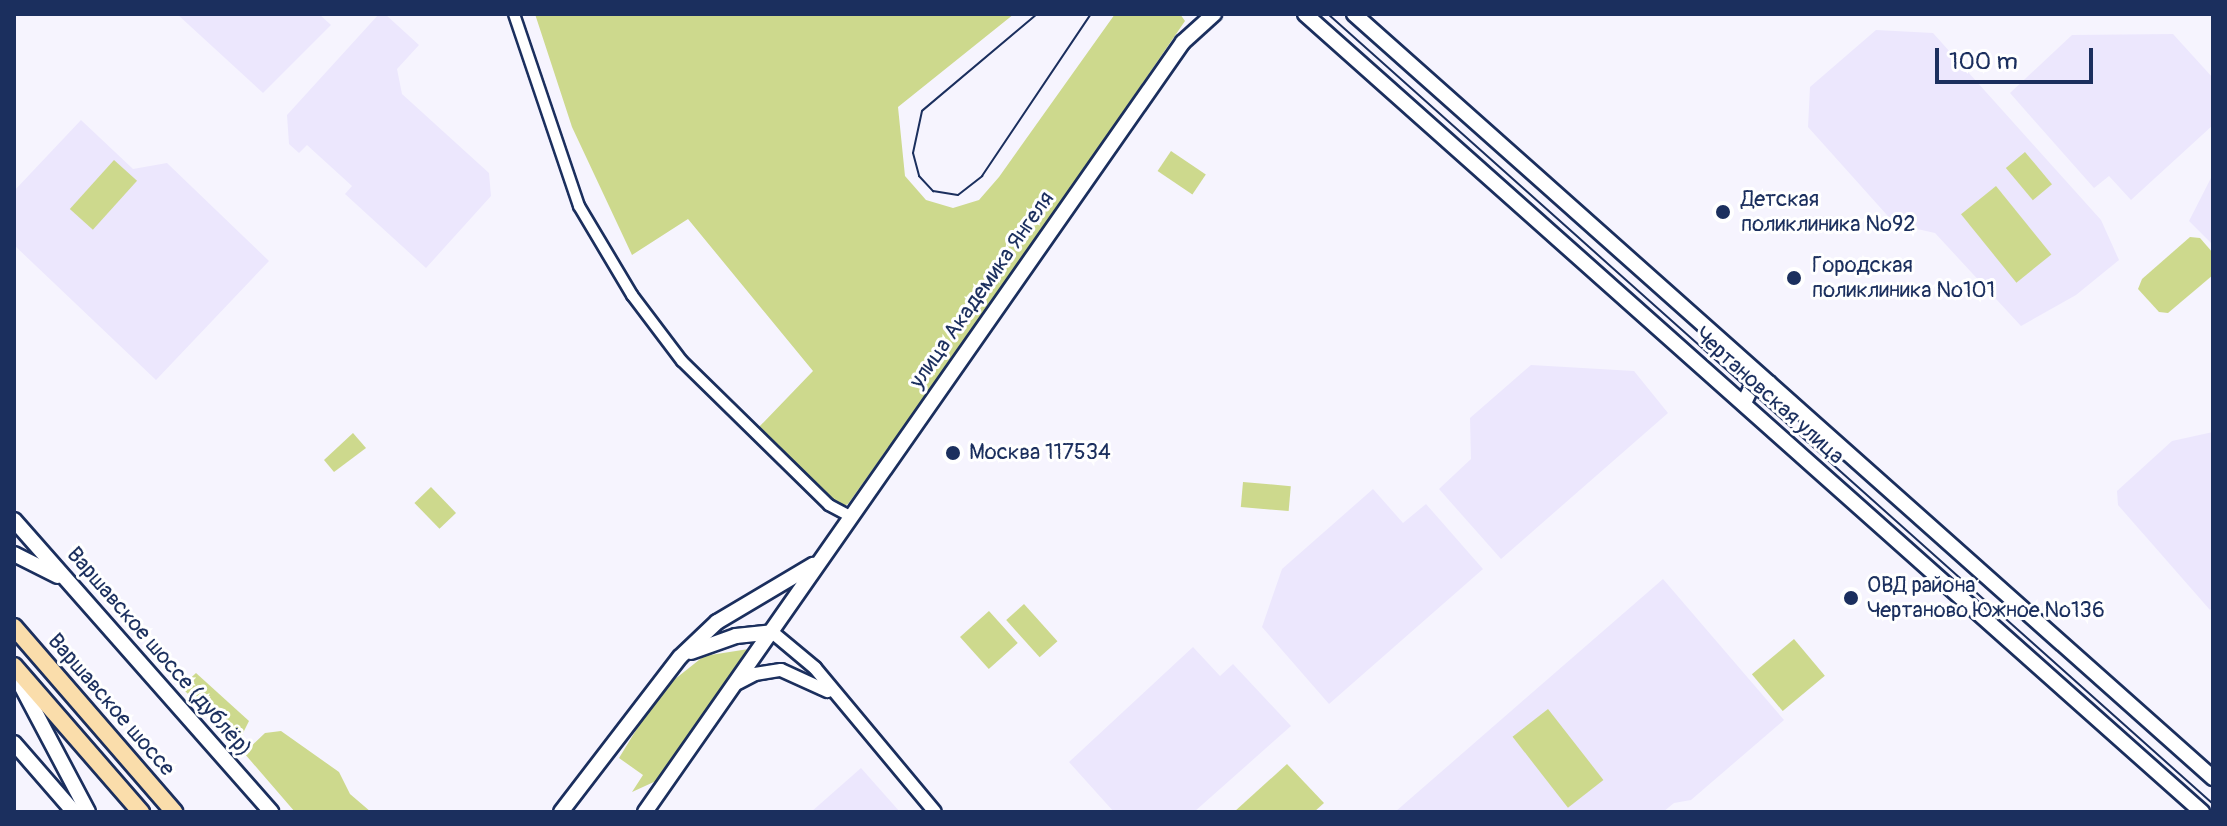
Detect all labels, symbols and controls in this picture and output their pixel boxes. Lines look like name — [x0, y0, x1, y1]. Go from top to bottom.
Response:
scale bar — [1939, 32, 2097, 82]
text: 100 m — [1949, 47, 2018, 76]
place label: Детская поликлиника №92 — [1741, 186, 1916, 238]
street label: улица Академика Янгеля — [904, 187, 1060, 393]
marker: Детская поликлиника №92 — [1712, 201, 1734, 223]
place label: Городская поликлиника №101 — [1812, 252, 1995, 304]
marker: Городская поликлиника №101 — [1783, 267, 1805, 289]
street label: Чертановская улица — [1689, 322, 1849, 470]
place label: Москва 117534 — [969, 440, 1111, 466]
marker: Москва 117534 — [944, 444, 962, 462]
street label: Варшавское шоссе (дублёр) — [61, 542, 257, 762]
place label: ОВД района Чертаново Южное №136 — [1867, 572, 2105, 624]
marker: ОВД района Чертаново Южное №136 — [1842, 589, 1860, 607]
street label: Варшавское шоссе — [42, 628, 180, 782]

